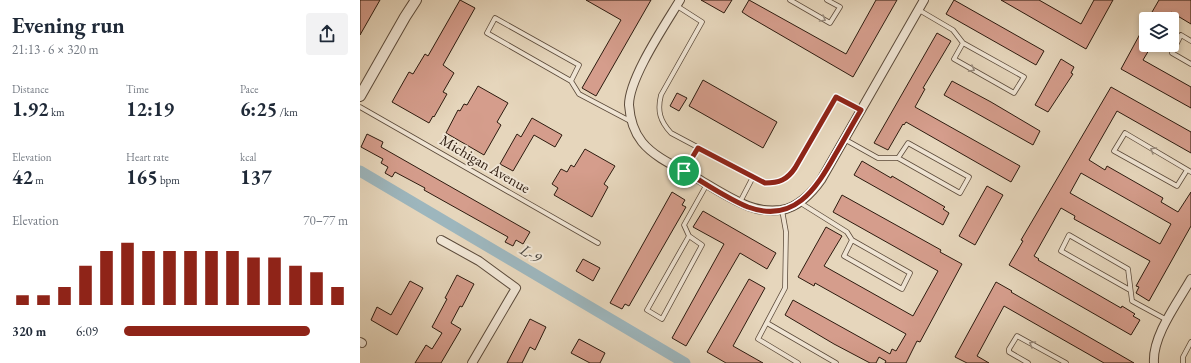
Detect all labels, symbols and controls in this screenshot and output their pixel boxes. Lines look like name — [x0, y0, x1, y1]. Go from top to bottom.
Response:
text: Evening run — [12, 11, 125, 40]
map controls — [1139, 12, 1179, 52]
button: layers — [1139, 12, 1179, 52]
button: share — [306, 13, 348, 55]
one-way arrow — [819, 15, 826, 22]
text: 21:13 · 6 × 320 m — [12, 41, 99, 58]
one-way arrow — [968, 65, 975, 72]
text: Distance — [12, 82, 49, 96]
text: Time — [126, 82, 149, 96]
text: Pace — [240, 82, 258, 96]
text: 1.92 — [12, 96, 49, 122]
text: 12:19 — [126, 96, 174, 122]
text: 6:25 — [240, 96, 277, 122]
text: km — [49, 105, 65, 119]
text: /km — [277, 105, 298, 119]
street label: Michigan Avenue — [437, 130, 534, 197]
one-way arrow — [1150, 148, 1157, 155]
text: Elevation — [12, 150, 52, 164]
text: Heart rate — [126, 150, 169, 164]
text: kcal — [240, 150, 257, 164]
pin — [667, 154, 701, 188]
icon: arrive — [673, 160, 695, 182]
text: 42 — [12, 164, 33, 190]
text: 165 — [126, 164, 158, 190]
text: 137 — [240, 164, 272, 190]
text: m — [33, 173, 44, 187]
text: bpm — [158, 173, 180, 187]
text: Elevation — [12, 212, 59, 229]
text: 70–77 m — [303, 212, 348, 229]
water label: L-9 — [515, 238, 546, 269]
text: 320 m — [12, 323, 46, 340]
text: 6:09 — [76, 323, 98, 340]
one-way arrow — [1029, 341, 1036, 348]

